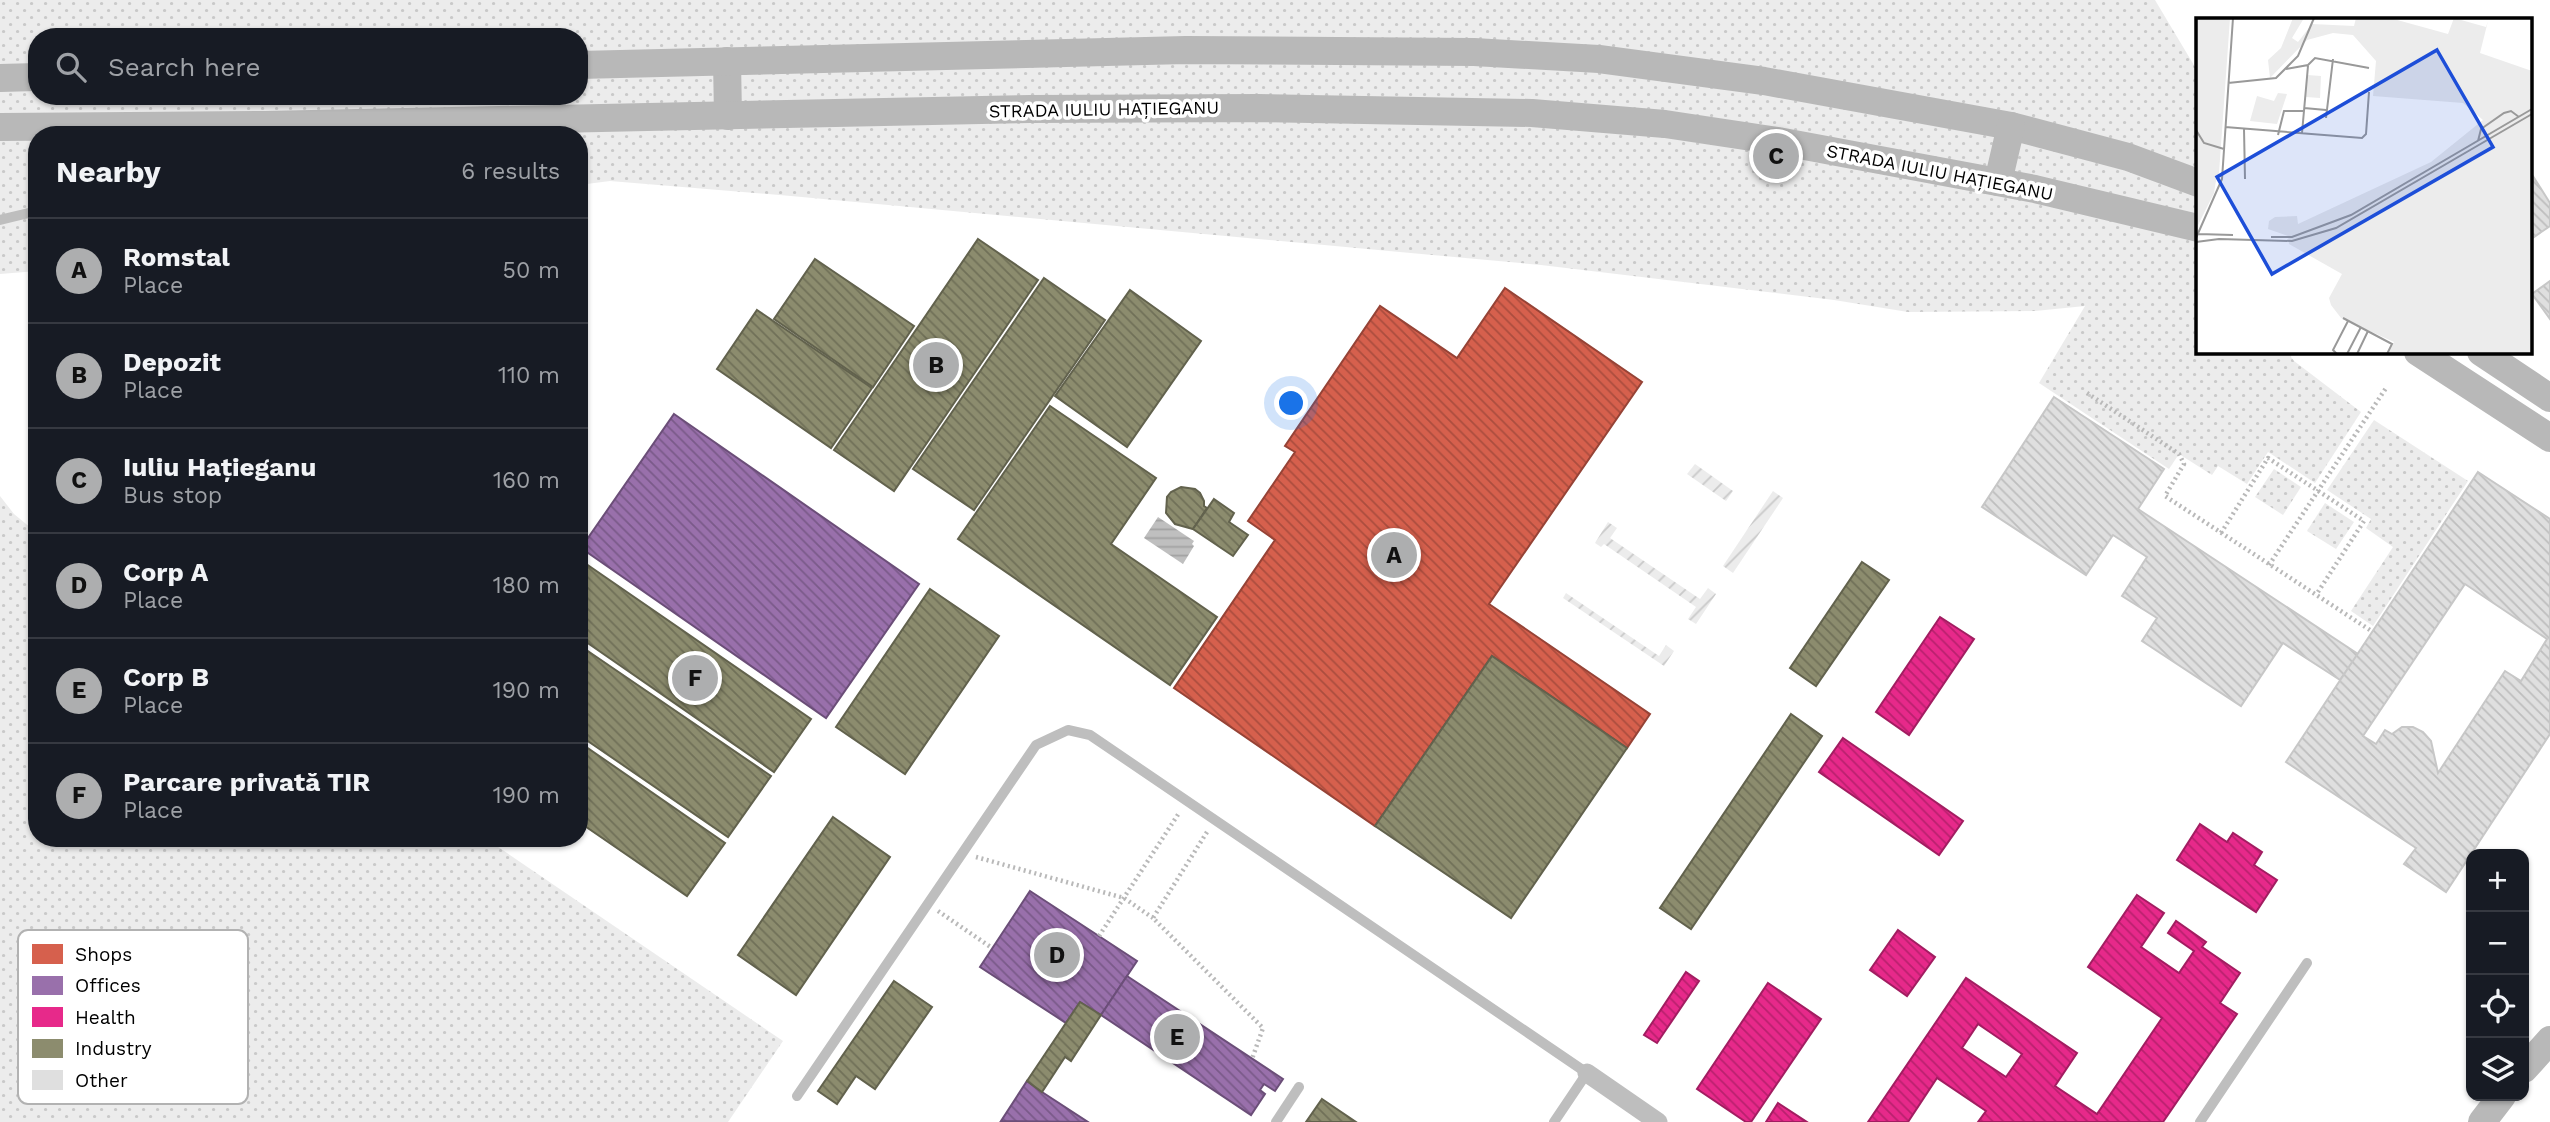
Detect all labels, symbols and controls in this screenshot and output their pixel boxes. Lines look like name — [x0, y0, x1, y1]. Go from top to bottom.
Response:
inset map — [2196, 18, 2532, 354]
search box — [28, 28, 588, 105]
icon: search — [52, 48, 90, 86]
text: Search here — [108, 52, 260, 82]
street label: STRADA IULIU HAȚIEGANU — [989, 96, 1219, 122]
pin: C — [1753, 130, 1799, 182]
street label: STRADA IULIU HAȚIEGANU — [1825, 140, 2055, 204]
text: Nearby — [56, 154, 161, 189]
text: 6 results — [461, 158, 560, 185]
text: Romstal — [123, 242, 230, 272]
text: A — [71, 257, 87, 284]
text: 50 m — [503, 257, 560, 284]
text: Place — [123, 272, 183, 299]
pin: B — [913, 339, 959, 391]
text: Depozit — [123, 347, 221, 377]
text: B — [71, 362, 87, 389]
text: 110 m — [498, 362, 560, 389]
text: Place — [123, 377, 183, 404]
your location — [1274, 386, 1308, 420]
text: Iuliu Hațieganu — [123, 452, 316, 482]
text: C — [71, 467, 87, 494]
text: 160 m — [493, 467, 560, 494]
text: Bus stop — [123, 482, 222, 509]
pin: A — [1371, 529, 1417, 581]
text: Corp A — [123, 557, 208, 587]
text: D — [71, 572, 87, 599]
text: 180 m — [493, 572, 560, 599]
text: Place — [123, 587, 183, 614]
pin: F — [672, 652, 718, 704]
text: Corp B — [123, 662, 209, 692]
text: E — [72, 677, 86, 704]
text: 190 m — [493, 677, 560, 704]
text: Place — [123, 692, 183, 719]
text: Parcare privată TIR — [123, 767, 370, 797]
text: F — [72, 782, 86, 809]
text: 190 m — [493, 782, 560, 809]
text: Place — [123, 797, 183, 824]
map controls — [2466, 849, 2529, 1101]
button: + — [2466, 849, 2529, 912]
button: − — [2466, 912, 2529, 975]
pin: D — [1034, 929, 1080, 981]
legend — [18, 930, 248, 1104]
text: Shops — [75, 943, 132, 966]
text: Offices — [75, 974, 141, 997]
button: locate — [2466, 975, 2529, 1038]
text: Health — [75, 1006, 136, 1029]
pin: E — [1154, 1011, 1200, 1063]
text: Industry — [75, 1037, 152, 1060]
button: layers — [2466, 1038, 2529, 1101]
text: Other — [75, 1069, 128, 1092]

